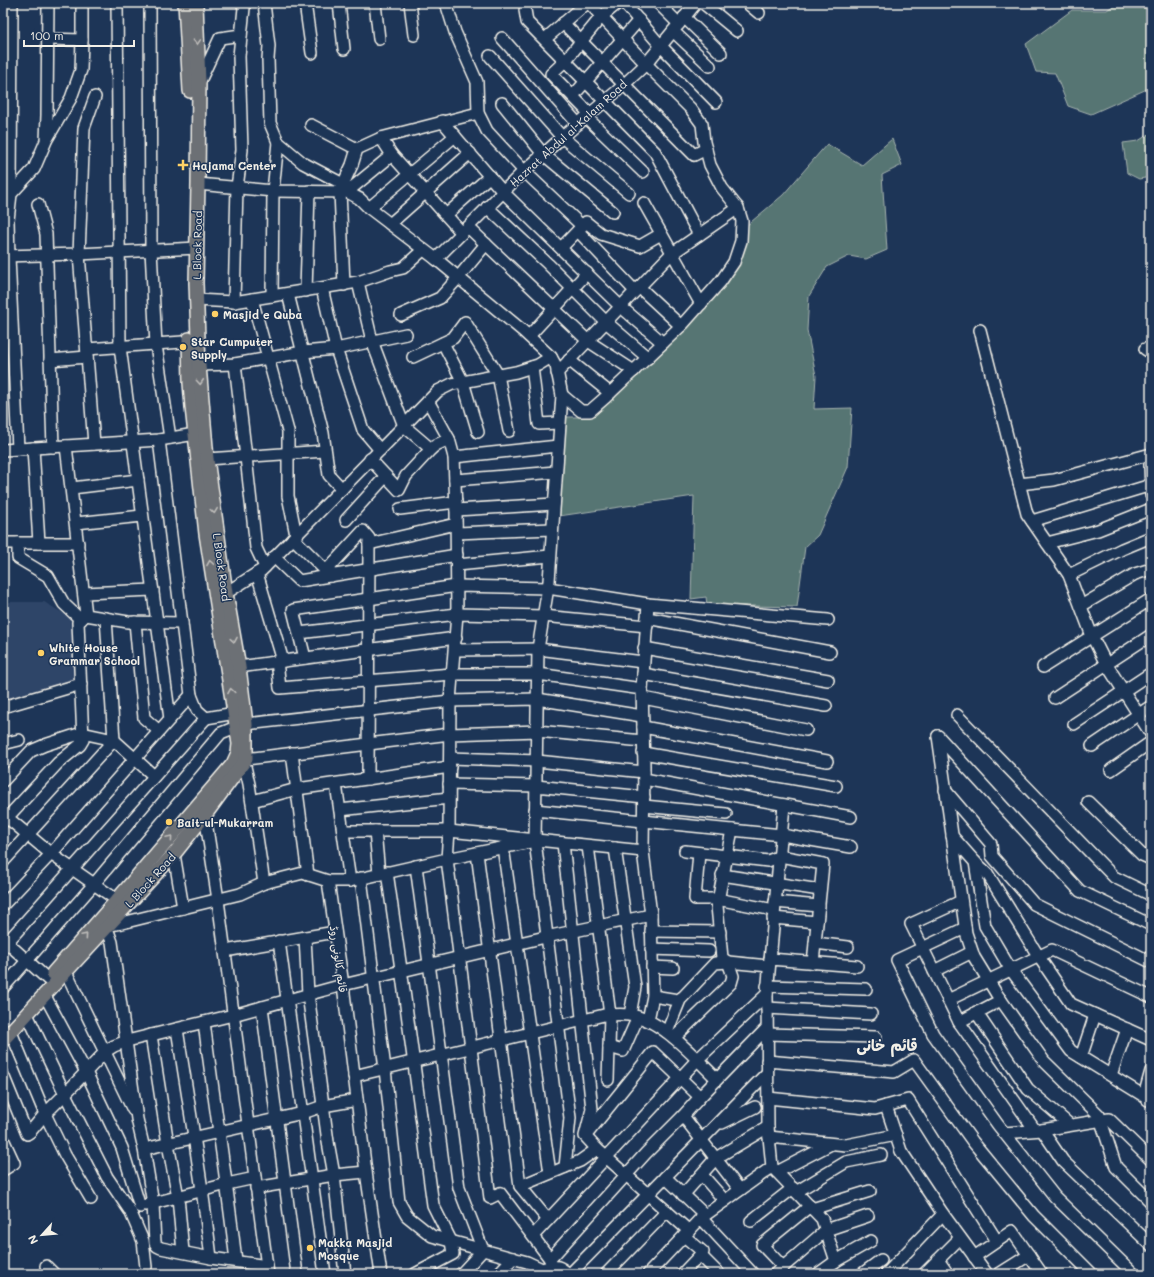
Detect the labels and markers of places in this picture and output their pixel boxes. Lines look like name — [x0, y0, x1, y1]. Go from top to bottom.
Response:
place label: Hajama Center — [192, 158, 276, 173]
marker: Hajama Center — [177, 159, 189, 171]
place label: Masjid e Quba — [223, 307, 303, 322]
marker: Masjid e Quba — [210, 309, 220, 319]
place label: Star Cumputer Supply — [191, 334, 273, 362]
marker: Star Cumputer Supply — [178, 342, 188, 352]
place label: White House Grammar School — [49, 640, 140, 668]
marker: White House Grammar School — [36, 648, 46, 658]
place label: Bait-ul-Mukarram — [177, 815, 273, 830]
marker: Bait-ul-Mukarram — [164, 817, 174, 827]
place label: Makka Masjid Mosque — [318, 1235, 392, 1263]
marker: Makka Masjid Mosque — [305, 1243, 315, 1253]

